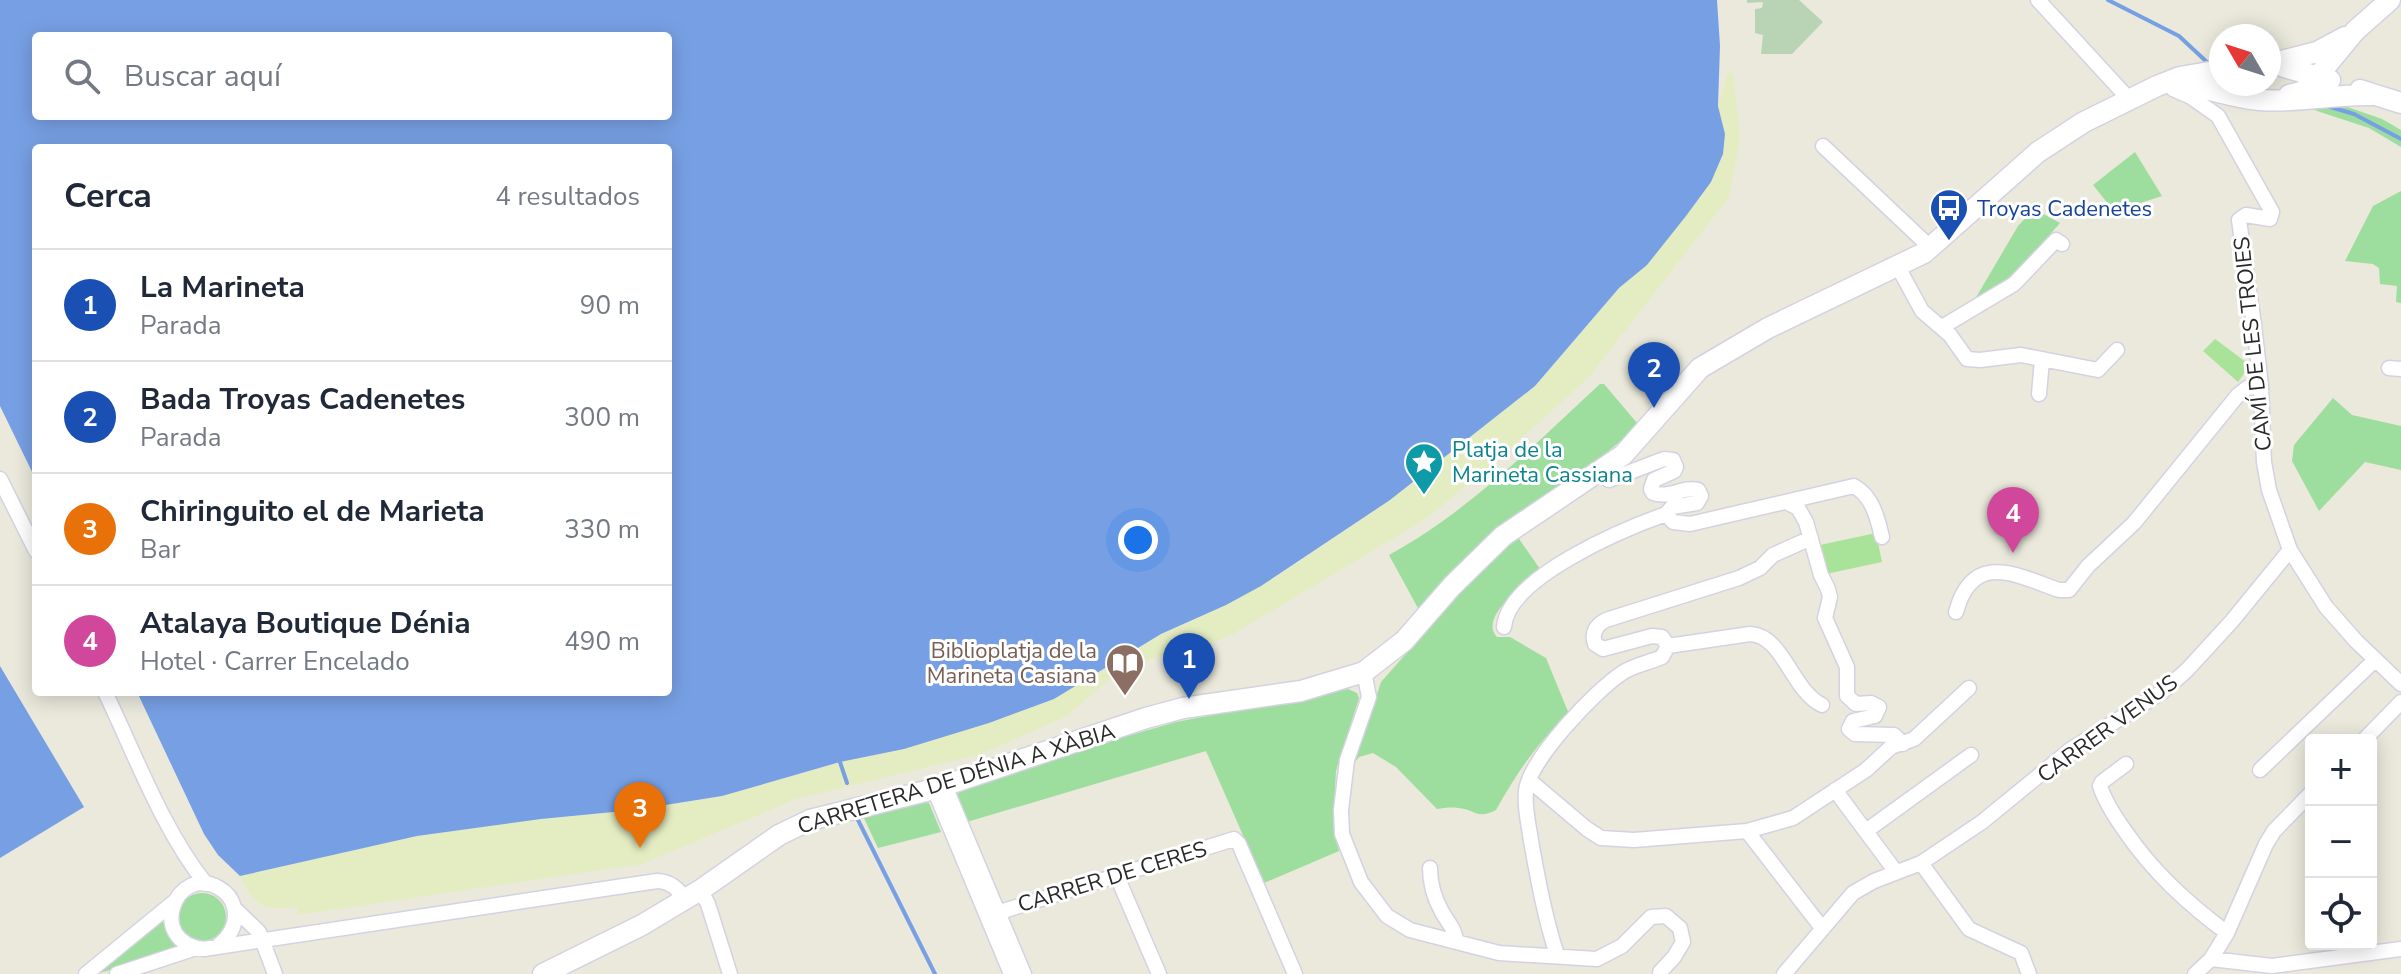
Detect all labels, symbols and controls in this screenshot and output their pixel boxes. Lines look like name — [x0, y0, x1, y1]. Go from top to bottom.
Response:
north arrow — [2209, 24, 2281, 96]
search box — [32, 32, 672, 120]
icon: search — [60, 54, 104, 98]
text: Buscar aquí — [124, 56, 281, 97]
text: Cerca — [64, 173, 152, 219]
text: 4 resultados — [495, 179, 640, 214]
bus stop icon: Troyas Cadenetes — [1928, 187, 1970, 242]
place label: Troyas Cadenetes — [1977, 194, 2152, 224]
street label: CAMÍ DE LES TROIES — [2227, 235, 2279, 453]
text: La Marineta — [140, 267, 305, 308]
text: 1 — [82, 288, 98, 323]
text: 90 m — [580, 288, 640, 323]
text: Parada — [140, 308, 222, 343]
pin: 2 — [1628, 342, 1680, 408]
text: Bada Troyas Cadenetes — [140, 379, 466, 420]
text: 2 — [82, 400, 98, 435]
text: 300 m — [564, 400, 640, 435]
text: Parada — [140, 420, 222, 455]
place label: Platja de la Marineta Cassiana — [1452, 435, 1633, 490]
place icon: Platja de la Marineta Cassiana — [1403, 441, 1445, 496]
pin: 4 — [1987, 487, 2039, 553]
text: Chiringuito el de Marieta — [140, 491, 485, 532]
text: 3 — [82, 512, 98, 547]
text: 330 m — [564, 512, 640, 547]
your location — [1118, 520, 1158, 560]
text: Bar — [140, 532, 181, 567]
text: Atalaya Boutique Dénia — [140, 603, 471, 644]
text: 4 — [82, 624, 98, 659]
text: 490 m — [564, 624, 640, 659]
pin: 1 — [1163, 633, 1215, 699]
place label: Biblioplatja de la Marineta Casiana — [927, 636, 1097, 691]
library icon: Biblioplatja de la Marineta Casiana — [1104, 642, 1146, 697]
text: Hotel · Carrer Encelado — [140, 644, 410, 679]
street label: CARRER VENUS — [2031, 668, 2184, 790]
street label: CARRETERA DE DÉNIA A XÀBIA — [794, 716, 1119, 842]
map controls — [2305, 734, 2377, 950]
button: + — [2305, 734, 2377, 806]
pin: 3 — [614, 782, 666, 848]
button: − — [2305, 806, 2377, 878]
street label: CARRER DE CERES — [1014, 834, 1211, 920]
button: locate — [2305, 878, 2377, 950]

